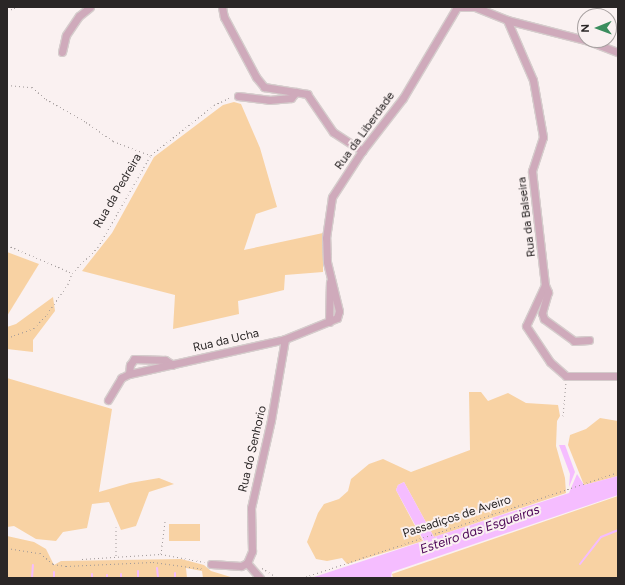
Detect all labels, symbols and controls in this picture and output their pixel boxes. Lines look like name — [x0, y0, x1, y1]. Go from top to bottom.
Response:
north arrow — [577, 8, 617, 48]
text: N — [579, 24, 592, 33]
street label: Rua da Liberdade — [332, 89, 398, 173]
street label: Rua da Pedreira — [91, 151, 145, 231]
street label: Rua da Balseira — [515, 176, 539, 258]
street label: Rua da Ucha — [192, 326, 260, 356]
street label: Rua do Senhorio — [236, 404, 270, 494]
street label: Passadiços de Aveiro — [401, 493, 513, 541]
water label: Esteiro das Esgueiras — [418, 502, 542, 558]

